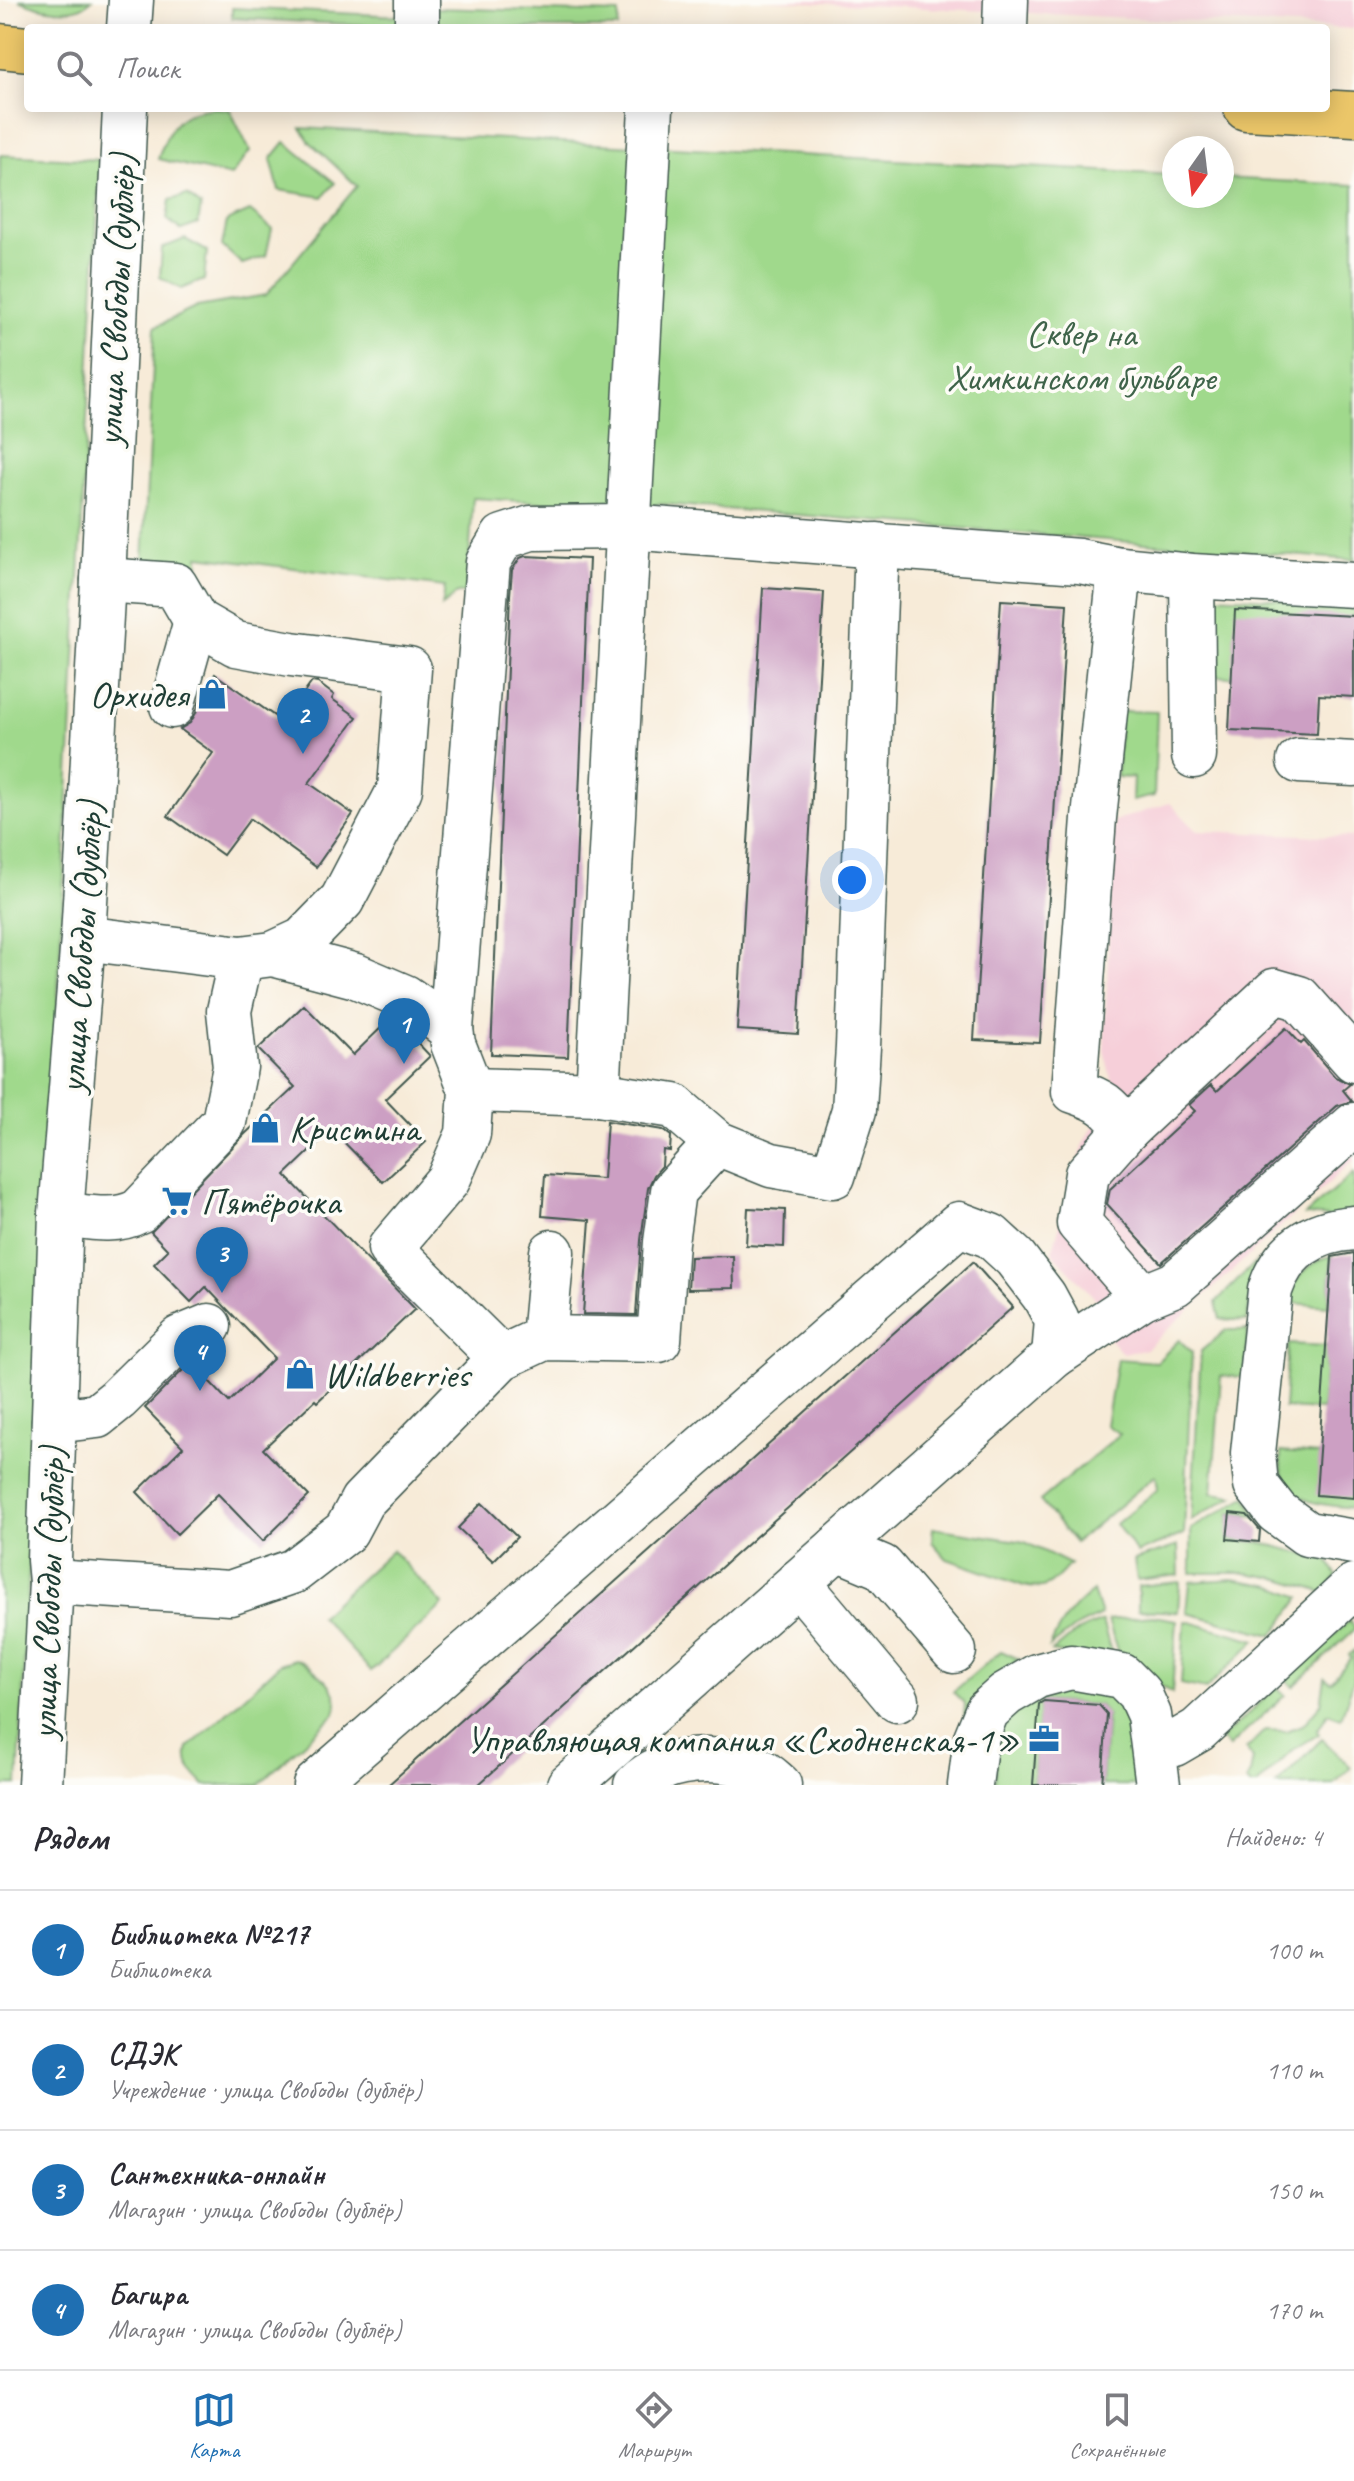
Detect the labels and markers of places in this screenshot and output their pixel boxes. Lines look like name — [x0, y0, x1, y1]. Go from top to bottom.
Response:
place label: Орхидея — [90, 671, 191, 718]
shop icon: Орхидея — [195, 677, 229, 711]
pin: 2 — [277, 688, 329, 754]
pin: 1 — [378, 998, 430, 1064]
place label: Кристина — [289, 1105, 422, 1152]
shop icon: Кристина — [248, 1111, 282, 1145]
place label: Пятёрочка — [201, 1178, 343, 1225]
supermarket icon: Пятёрочка — [160, 1184, 194, 1218]
pin: 3 — [196, 1227, 248, 1293]
pin: 4 — [174, 1325, 226, 1391]
place label: Wildberries — [324, 1351, 473, 1398]
shop icon: Wildberries — [283, 1357, 317, 1391]
place label: Управляющая компания «Сходненская-1» — [466, 1716, 1020, 1763]
office icon: Управляющая компания «Сходненская-1» — [1027, 1722, 1061, 1756]

